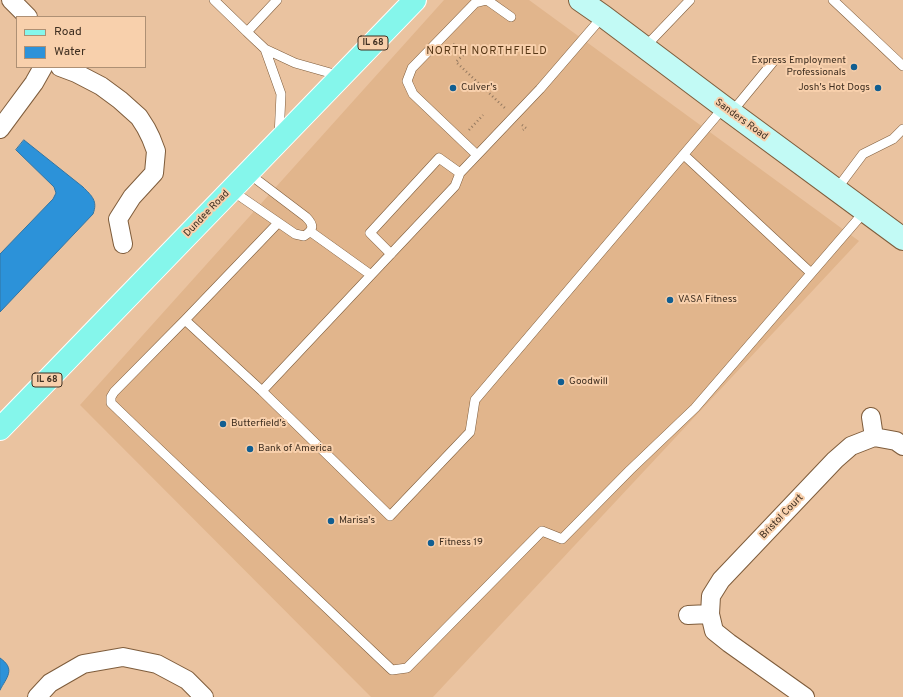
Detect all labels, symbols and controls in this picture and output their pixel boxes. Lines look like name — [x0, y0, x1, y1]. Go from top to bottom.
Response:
legend — [16, 16, 146, 68]
text: Road — [54, 24, 82, 40]
road number: IL 68 — [358, 36, 388, 50]
text: Water — [54, 44, 86, 60]
district label: NORTH NORTHFIELD — [426, 45, 548, 59]
place label: Express Employment Professionals — [751, 55, 846, 78]
marker: Express Employment Professionals — [849, 62, 859, 72]
place label: Culver's — [461, 82, 497, 94]
place label: Josh's Hot Dogs — [798, 82, 870, 94]
marker: Culver's — [448, 83, 458, 93]
marker: Josh's Hot Dogs — [873, 83, 883, 93]
street label: Sanders Road — [712, 97, 770, 143]
street label: Dundee Road — [182, 188, 232, 240]
place label: VASA Fitness — [678, 294, 737, 306]
marker: VASA Fitness — [665, 295, 675, 305]
road number: IL 68 — [32, 373, 62, 387]
place label: Goodwill — [569, 376, 608, 388]
marker: Goodwill — [556, 377, 566, 387]
place label: Butterfield's — [231, 418, 286, 430]
marker: Butterfield's — [218, 419, 228, 429]
place label: Bank of America — [258, 443, 332, 455]
marker: Bank of America — [245, 444, 255, 454]
street label: Bristol Court — [758, 492, 806, 542]
place label: Marisa's — [339, 515, 375, 527]
marker: Marisa's — [326, 516, 336, 526]
place label: Fitness 19 — [439, 537, 483, 549]
marker: Fitness 19 — [426, 538, 436, 548]

